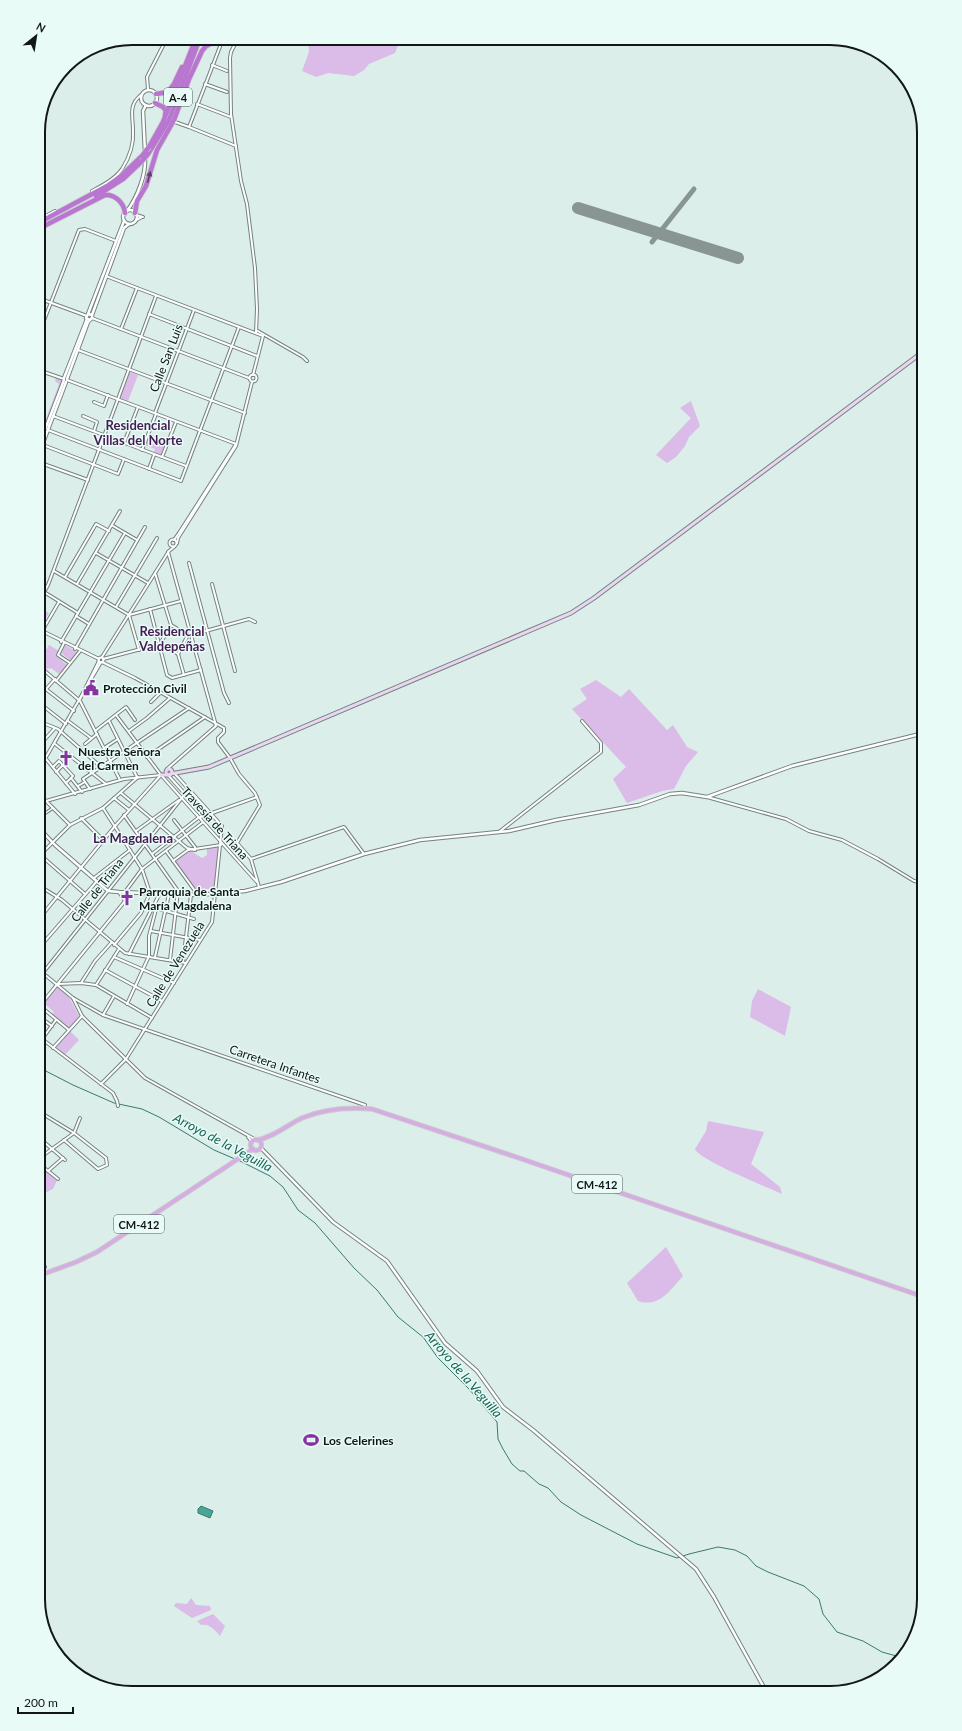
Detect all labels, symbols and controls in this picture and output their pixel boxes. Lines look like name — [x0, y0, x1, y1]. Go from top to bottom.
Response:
north arrow — [16, 16, 56, 56]
text: N — [34, 19, 48, 35]
road number: A-4 — [164, 88, 192, 106]
one-way arrow — [146, 171, 152, 183]
street label: Calle San Luis — [146, 322, 186, 394]
district label: Residencial Villas del Norte — [93, 417, 182, 448]
district label: Residencial Valdepeñas — [138, 623, 205, 654]
public building icon: Protección Civil — [82, 679, 100, 697]
place label: Protección Civil — [103, 681, 187, 696]
place label: Nuestra Señora del Carmen — [78, 744, 161, 773]
church icon: Nuestra Señora del Carmen — [57, 749, 75, 767]
street label: Travesía de Triana — [178, 784, 252, 863]
district label: La Magdalena — [93, 830, 173, 846]
street label: Calle de Triana — [68, 855, 126, 925]
place label: Parroquia de Santa María Magdalena — [139, 884, 240, 913]
church icon: Parroquia de Santa María Magdalena — [118, 889, 136, 907]
street label: Calle de Venezuela — [143, 918, 207, 1010]
street label: Carretera Infantes — [228, 1041, 322, 1087]
water label: Arroyo de la Veguilla — [170, 1109, 276, 1175]
road number: CM-412 — [572, 1175, 622, 1193]
road number: CM-412 — [114, 1215, 164, 1233]
water label: Arroyo de la Veguilla — [421, 1327, 506, 1421]
sports icon: Los Celerines — [302, 1431, 320, 1449]
place label: Los Celerines — [323, 1433, 394, 1448]
scale bar — [18, 1689, 73, 1715]
text: 200 m — [24, 1695, 58, 1710]

